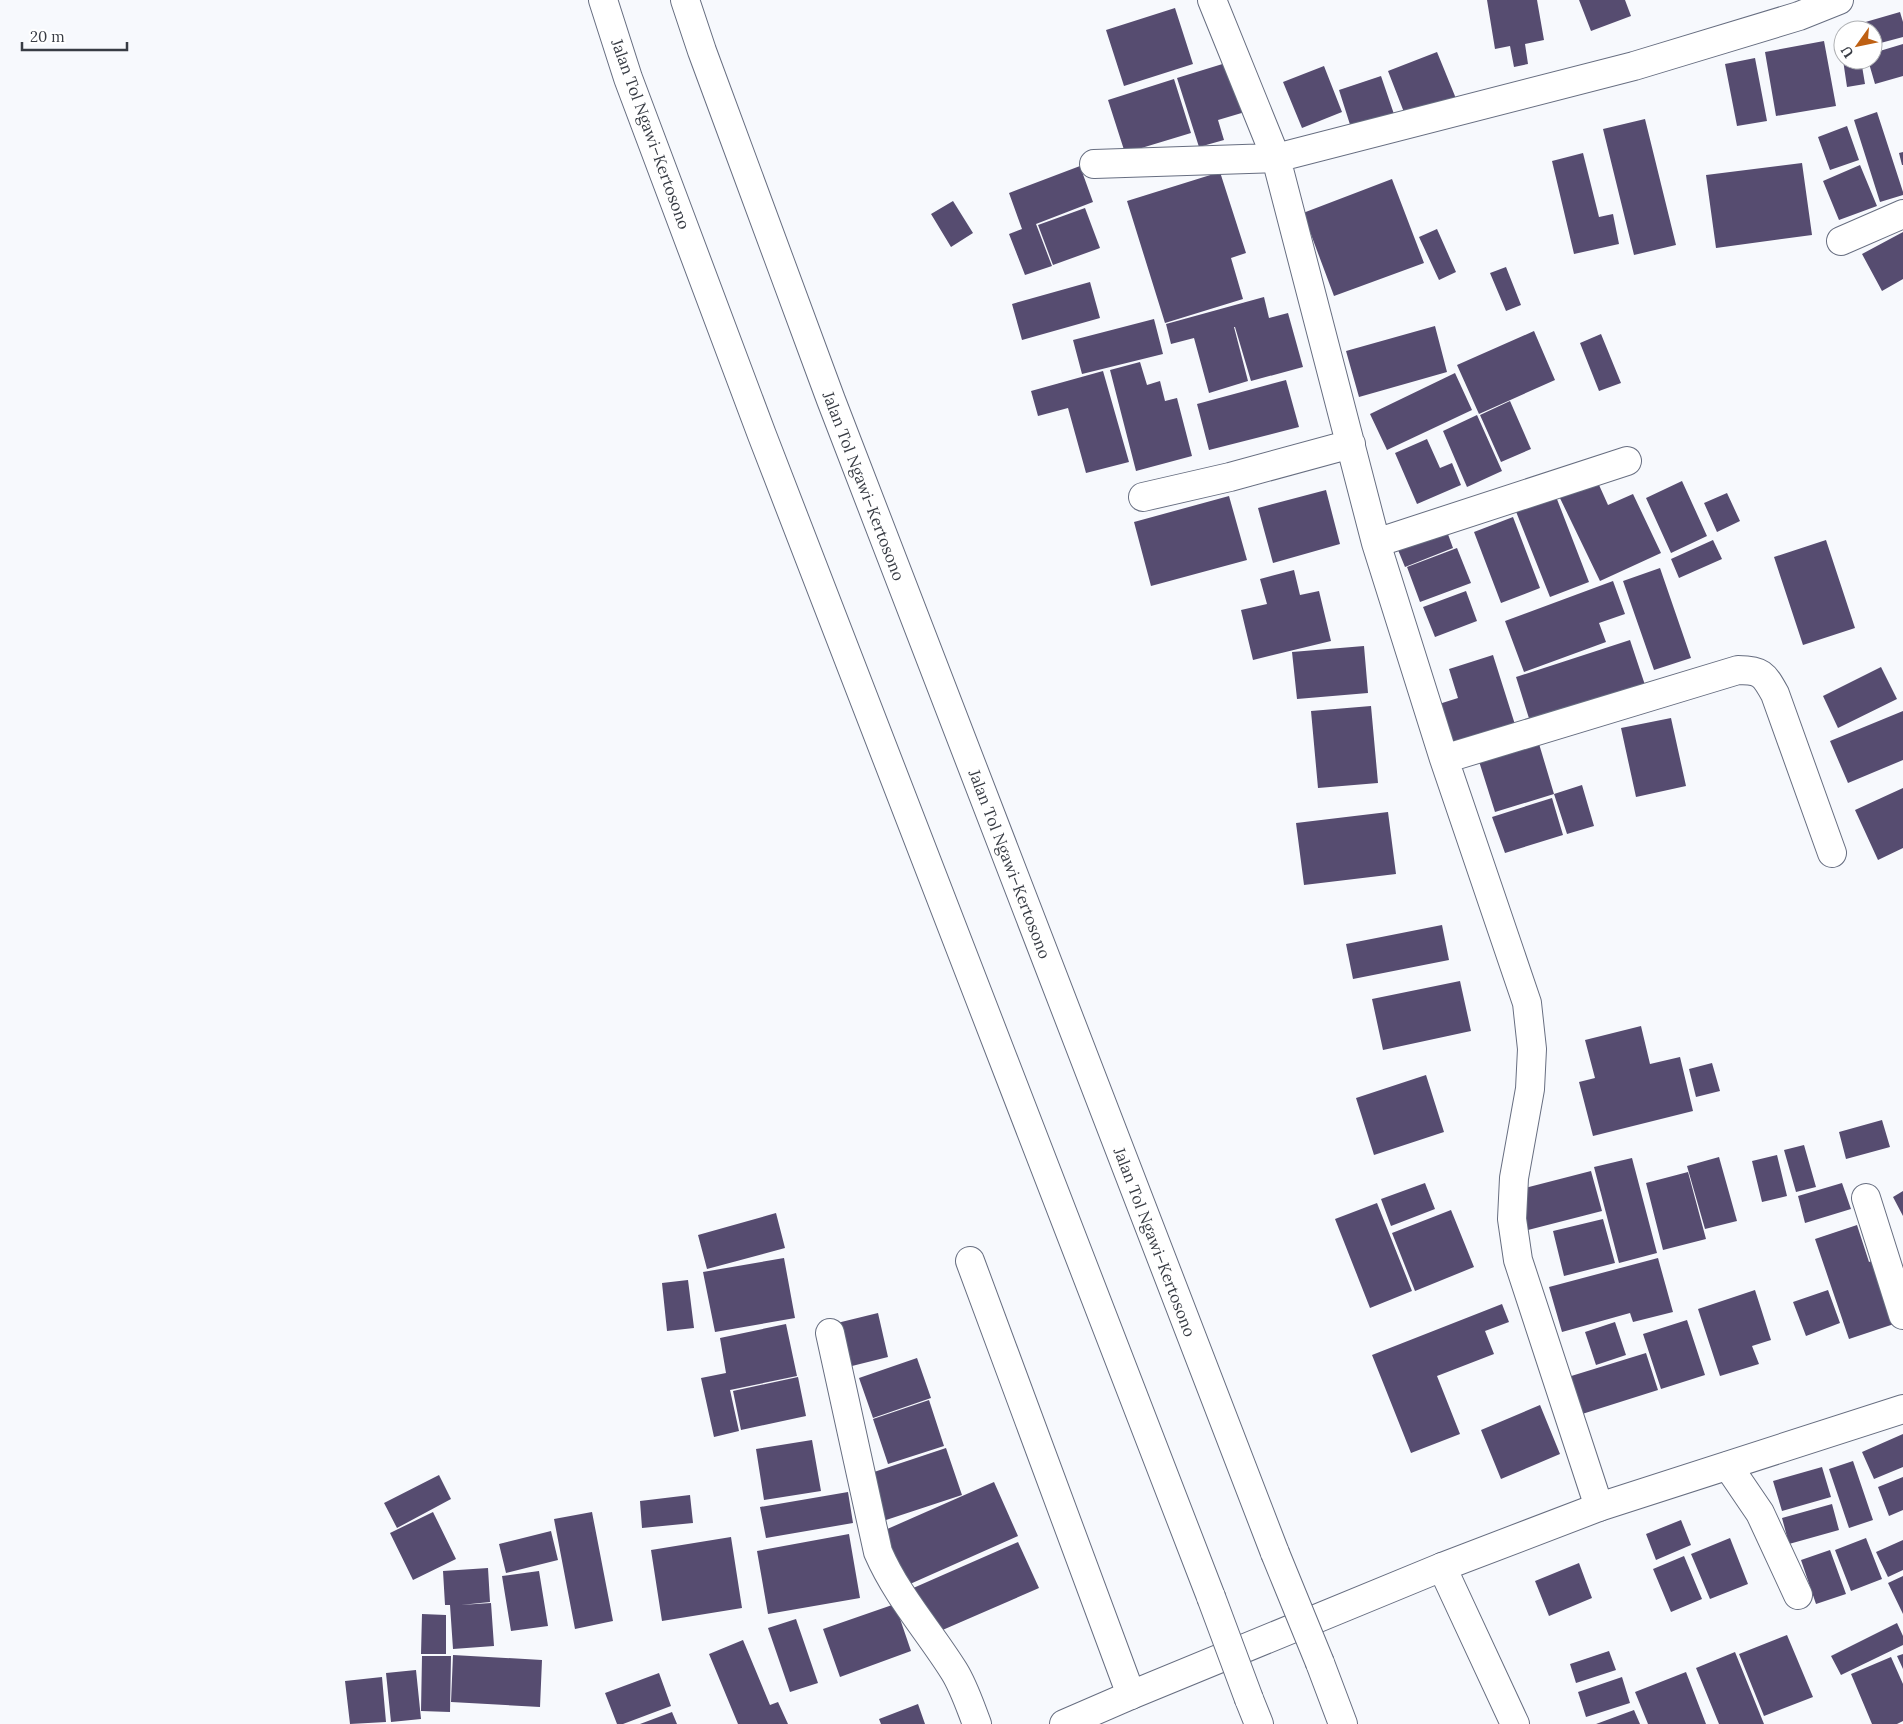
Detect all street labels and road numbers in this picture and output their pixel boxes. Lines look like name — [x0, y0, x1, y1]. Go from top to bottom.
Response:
street label: Jalan Tol Ngawi–Kertosono — [607, 35, 695, 232]
street label: Jalan Tol Ngawi–Kertosono — [818, 388, 909, 583]
street label: Jalan Tol Ngawi–Kertosono — [964, 766, 1055, 961]
street label: Jalan Tol Ngawi–Kertosono — [1109, 1144, 1200, 1339]

